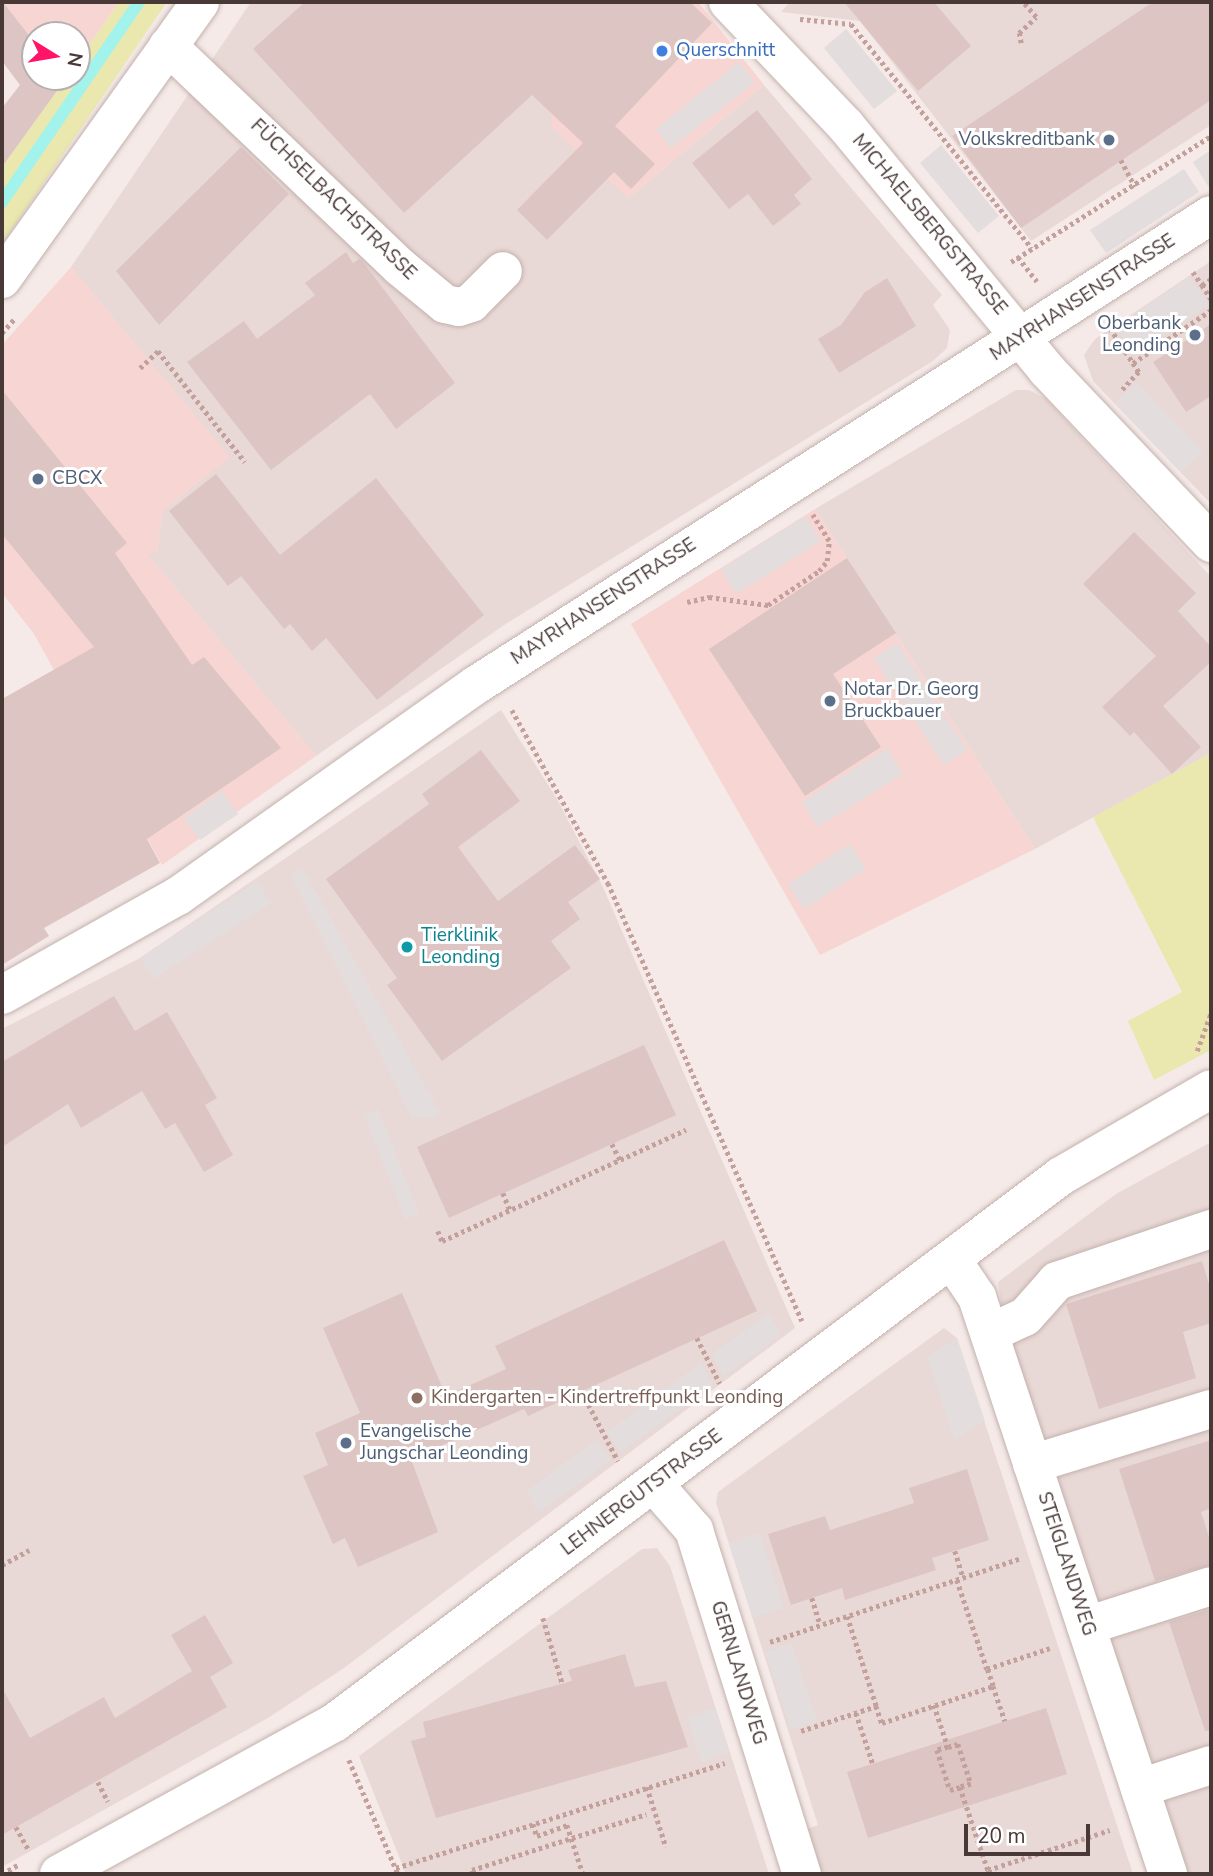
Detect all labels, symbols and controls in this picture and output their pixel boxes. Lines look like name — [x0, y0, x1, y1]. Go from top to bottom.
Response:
north arrow — [21, 21, 91, 91]
place label: Querschnitt — [676, 40, 775, 62]
marker: Querschnitt — [654, 43, 670, 59]
text: N — [61, 50, 89, 69]
street label: FÜCHSELBACHSTRASSE — [245, 115, 421, 285]
place label: Volkskreditbank — [959, 129, 1095, 151]
street label: MICHAELSBERGSTRASSE — [847, 130, 1011, 320]
marker: Volkskreditbank — [1101, 132, 1117, 148]
street label: MAYRHANSENSTRASSE — [986, 230, 1180, 366]
place label: Oberbank Leonding — [1097, 313, 1181, 357]
marker: Oberbank Leonding — [1187, 327, 1203, 343]
place label: CBCX — [52, 468, 102, 490]
marker: CBCX — [30, 471, 46, 487]
street label: MAYRHANSENSTRASSE — [507, 534, 701, 670]
place label: Notar Dr. Georg Bruckbauer — [844, 679, 979, 723]
marker: Notar Dr. Georg Bruckbauer — [822, 693, 838, 709]
place label: Tierklinik Leonding — [421, 925, 500, 969]
marker: Tierklinik Leonding — [399, 939, 415, 955]
place label: Kindergarten - Kindertreffpunkt Leonding — [431, 1387, 783, 1409]
marker: Kindergarten - Kindertreffpunkt Leonding — [409, 1390, 425, 1406]
place label: Evangelische Jungschar Leonding — [360, 1421, 528, 1465]
street label: LEHNERGUTSTRASSE — [557, 1425, 727, 1561]
marker: Evangelische Jungschar Leonding — [338, 1435, 354, 1451]
street label: STEIGLANDWEG — [1032, 1489, 1100, 1639]
street label: GERNLANDWEG — [705, 1598, 771, 1748]
scale bar — [968, 1810, 1094, 1854]
text: 20 m — [977, 1822, 1026, 1850]

